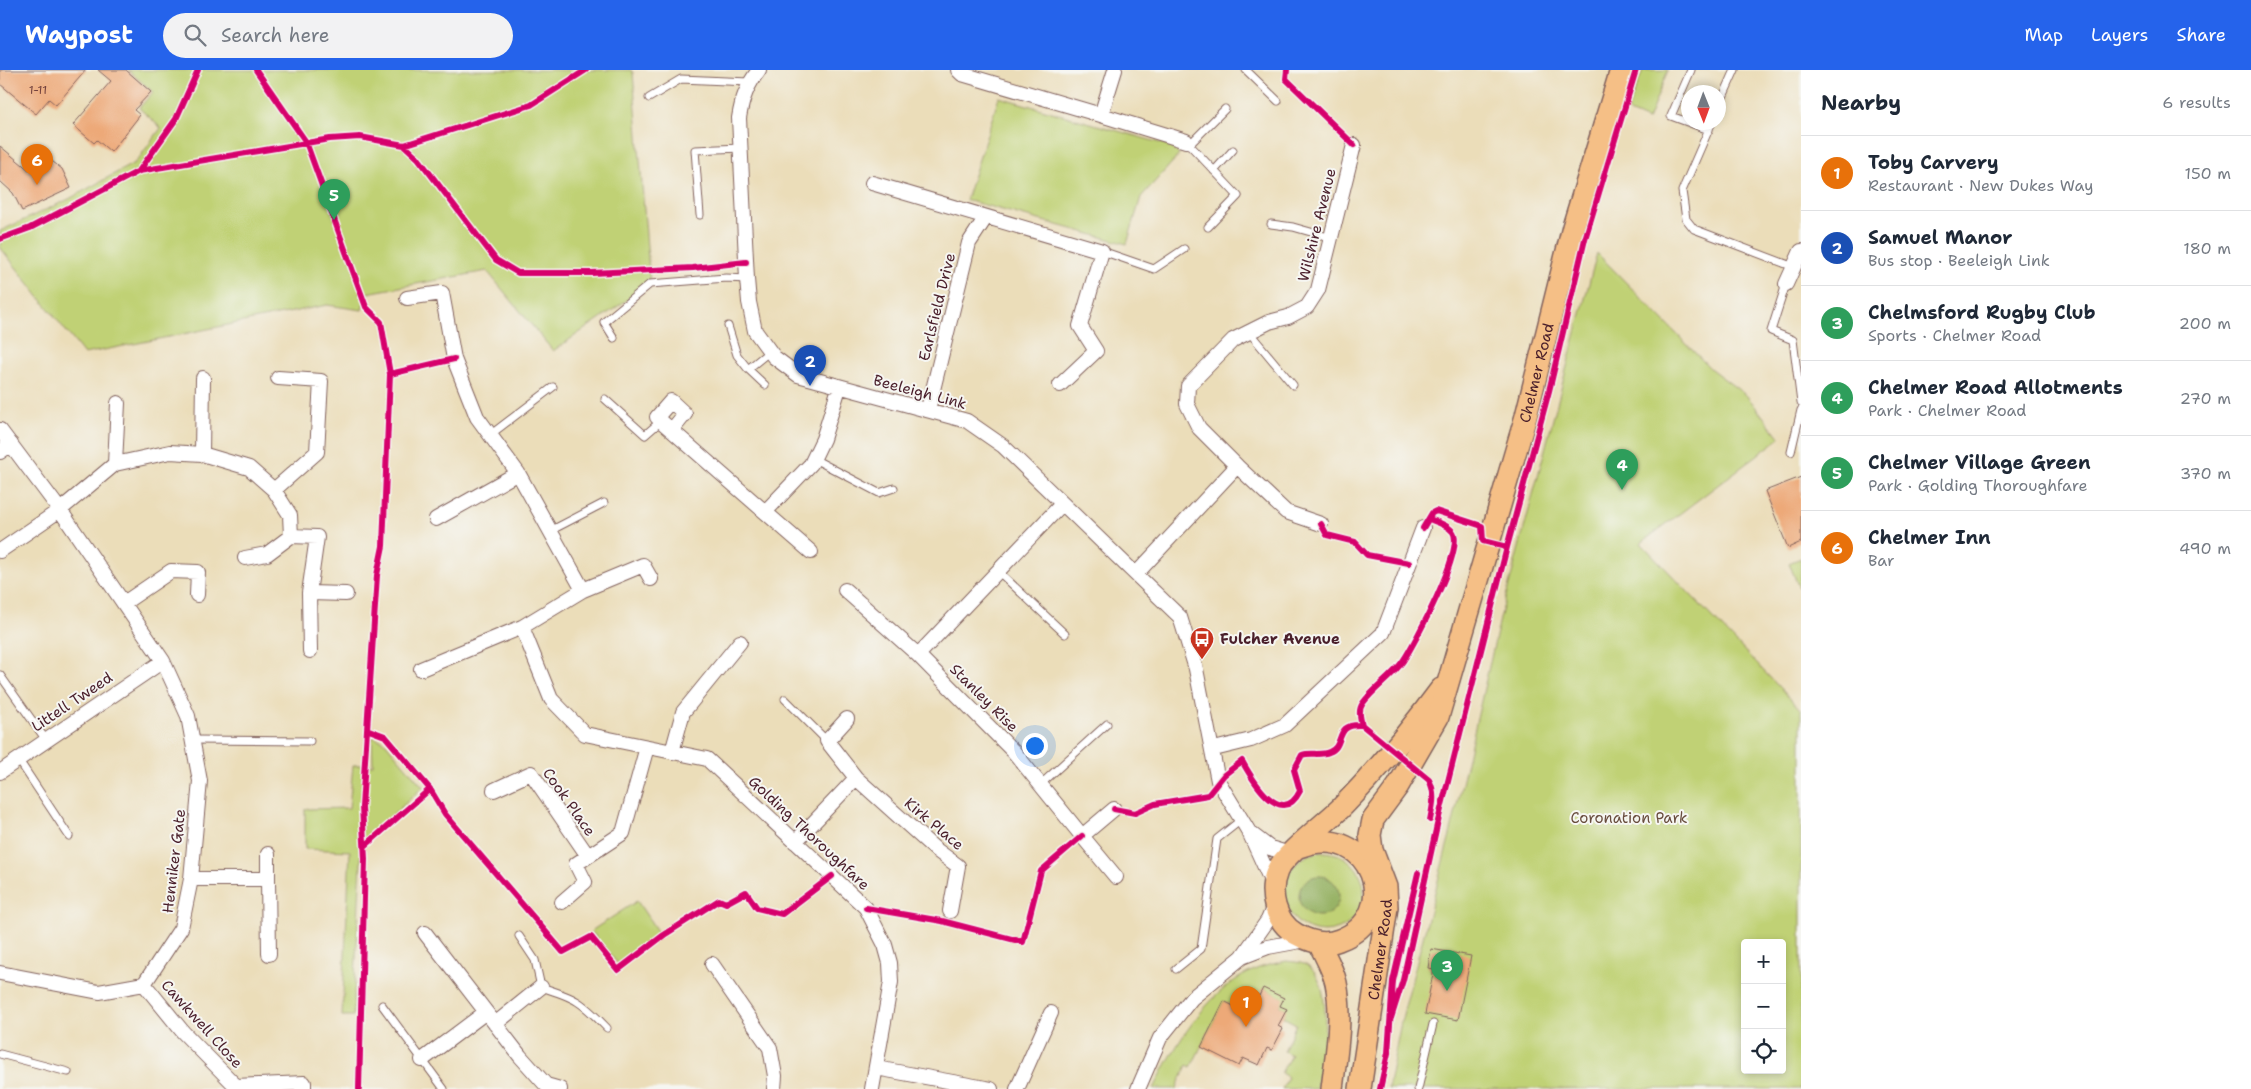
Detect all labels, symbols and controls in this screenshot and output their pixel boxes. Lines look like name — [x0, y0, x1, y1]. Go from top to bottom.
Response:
search box — [163, 13, 513, 58]
text: Waypost — [25, 19, 133, 51]
icon: search — [181, 21, 209, 49]
text: Search here — [221, 23, 329, 48]
text: Map — [2025, 23, 2063, 47]
text: Layers — [2091, 23, 2148, 47]
text: Share — [2176, 23, 2226, 47]
house number: 1-11 — [29, 82, 47, 98]
north arrow — [1681, 85, 1726, 130]
text: Nearby — [1821, 89, 1901, 117]
text: 6 results — [2162, 92, 2231, 113]
pin: 6 — [21, 144, 53, 185]
text: Toby Carvery — [1868, 150, 1999, 175]
text: 1 — [1833, 163, 1841, 184]
text: 150 m — [2184, 163, 2231, 184]
street label: Wilshire Avenue — [1293, 166, 1341, 284]
text: Restaurant · New Dukes Way — [1868, 175, 2093, 196]
pin: 5 — [318, 179, 350, 220]
text: Samuel Manor — [1868, 225, 2013, 250]
text: 2 — [1831, 238, 1843, 259]
text: 180 m — [2183, 238, 2231, 259]
text: Bus stop · Beeleigh Link — [1868, 250, 2050, 271]
street label: Earlsfield Drive — [914, 251, 960, 363]
text: Chelmsford Rugby Club — [1868, 300, 2096, 325]
text: 3 — [1831, 313, 1843, 334]
text: 200 m — [2179, 313, 2231, 334]
street label: Chelmer Road — [1515, 320, 1559, 425]
text: Sports · Chelmer Road — [1868, 325, 2041, 346]
pin: 2 — [794, 345, 826, 386]
street label: Beeleigh Link — [871, 370, 969, 414]
text: Chelmer Road Allotments — [1868, 375, 2123, 400]
text: 4 — [1831, 388, 1843, 409]
text: 270 m — [2180, 388, 2231, 409]
text: Park · Chelmer Road — [1868, 400, 2027, 421]
pin: 4 — [1606, 449, 1638, 490]
text: Chelmer Village Green — [1868, 450, 2091, 475]
text: 5 — [1832, 463, 1842, 484]
text: 370 m — [2180, 463, 2231, 484]
text: Park · Golding Thoroughfare — [1868, 475, 2088, 496]
text: Chelmer Inn — [1868, 525, 1991, 550]
text: 6 — [1831, 538, 1843, 559]
text: 490 m — [2179, 538, 2231, 559]
text: Bar — [1868, 550, 1895, 571]
bus stop icon: Fulcher Avenue — [1189, 626, 1215, 660]
place label: Fulcher Avenue — [1220, 629, 1340, 649]
street label: Stanley Rise — [945, 659, 1023, 737]
street label: Littell Tweed — [28, 667, 117, 736]
your location — [1022, 733, 1048, 759]
street label: Cook Place — [538, 764, 600, 840]
street label: Golding Thoroughfare — [744, 771, 874, 895]
street label: Kirk Place — [900, 793, 968, 855]
street label: Henniker Gate — [158, 808, 190, 914]
park label: Coronation Park — [1570, 808, 1688, 828]
street label: Chelmer Road — [1363, 898, 1397, 1001]
map controls — [1741, 939, 1786, 1074]
button: + — [1741, 939, 1786, 984]
pin: 3 — [1431, 950, 1463, 991]
street label: Cawkwell Close — [157, 975, 247, 1073]
button: − — [1741, 984, 1786, 1029]
pin: 1 — [1230, 986, 1262, 1027]
button: locate — [1741, 1029, 1786, 1074]

